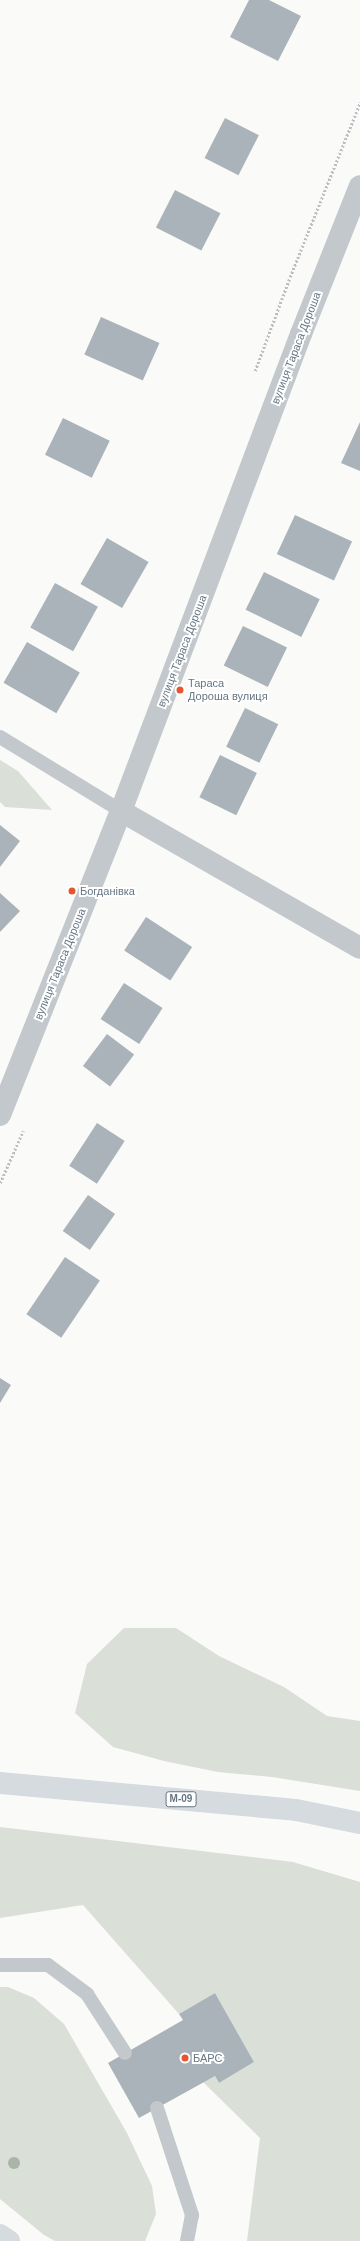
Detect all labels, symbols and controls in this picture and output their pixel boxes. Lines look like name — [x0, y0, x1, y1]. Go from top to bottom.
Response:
street label: вулиця Тараса Дороша — [269, 290, 323, 406]
street label: вулиця Тараса Дороша — [155, 593, 209, 709]
place label: Тараса Дороша вулиця — [188, 677, 268, 703]
marker: Тараса Дороша вулиця — [175, 685, 185, 695]
place label: Богданівка — [80, 884, 135, 898]
marker: Богданівка — [67, 886, 77, 896]
street label: вулиця Тараса Дороша — [32, 906, 88, 1022]
road number: М-09 — [165, 1791, 197, 1807]
place label: БАРС — [193, 2051, 222, 2065]
marker: БАРС — [180, 2053, 190, 2063]

